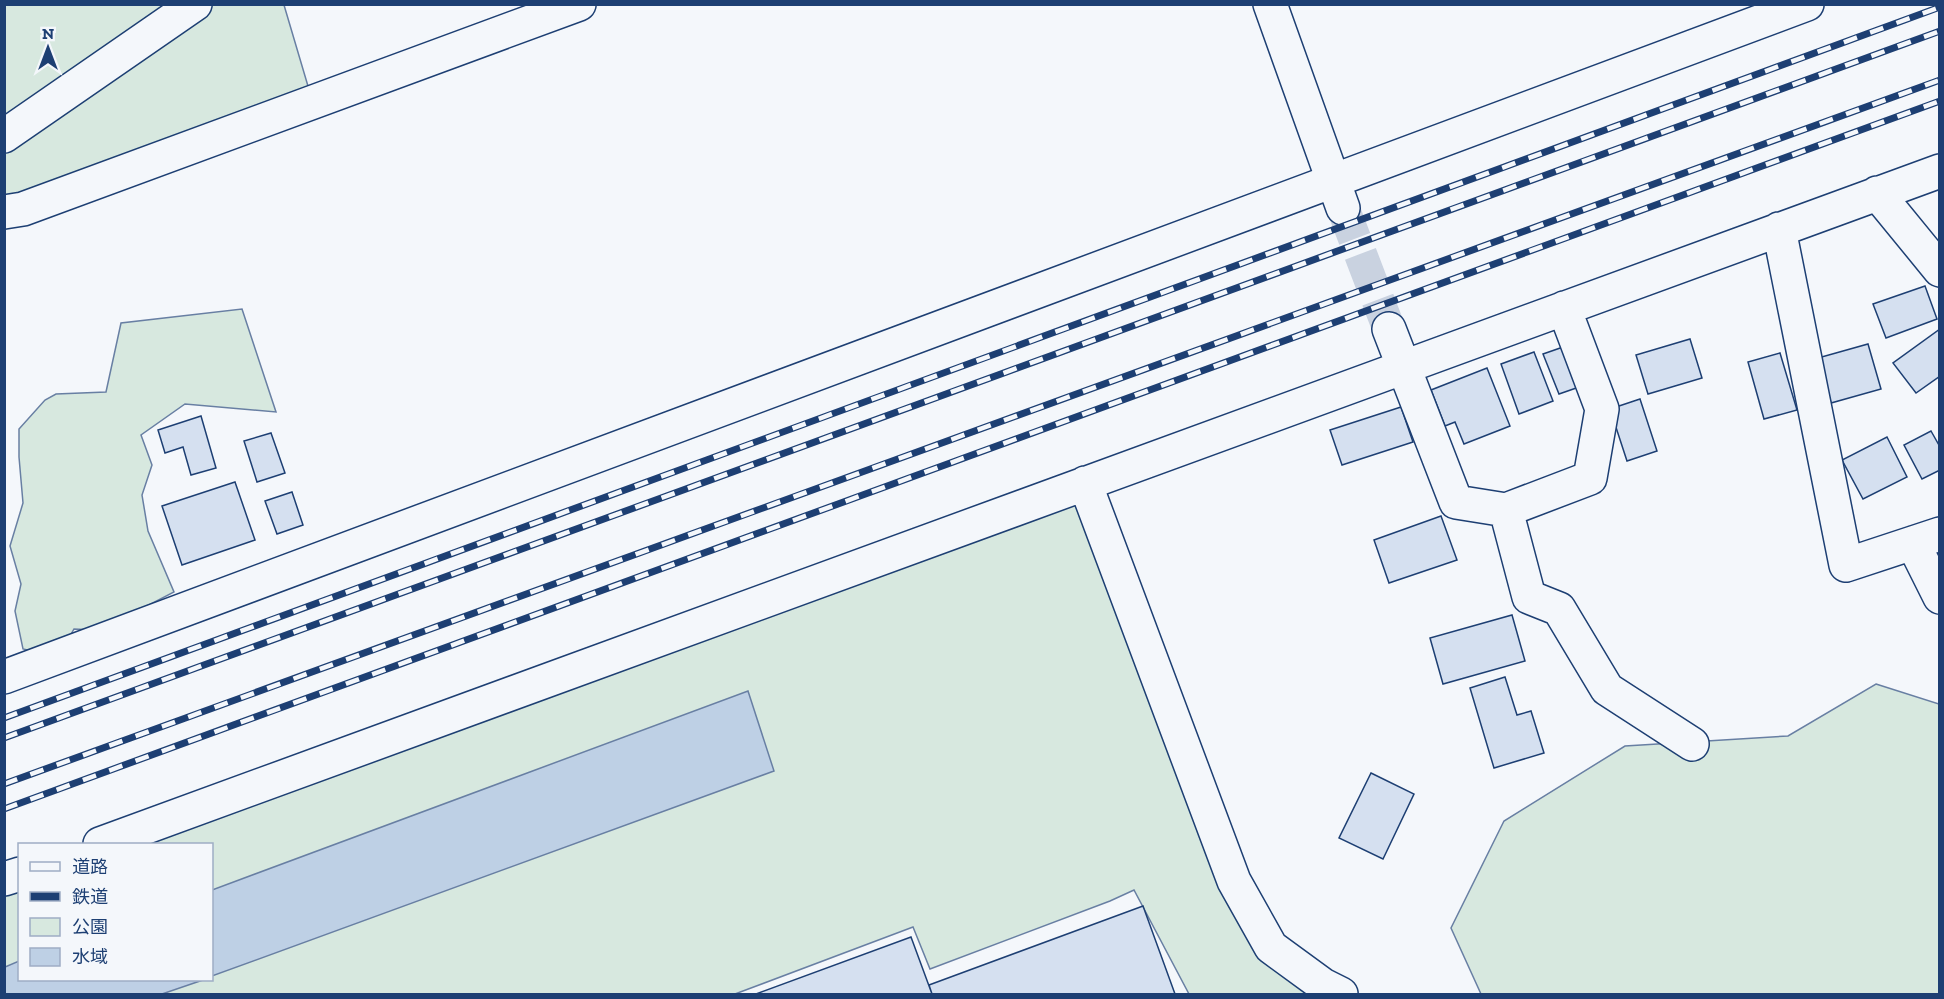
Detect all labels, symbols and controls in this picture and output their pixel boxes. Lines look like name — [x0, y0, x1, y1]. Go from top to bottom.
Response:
north arrow — [18, 18, 78, 78]
text: N — [42, 24, 54, 43]
legend — [18, 843, 213, 981]
text: 道路 — [72, 856, 108, 878]
text: 鉄道 — [72, 886, 108, 908]
text: 公園 — [72, 916, 108, 938]
text: 水域 — [72, 946, 108, 968]

